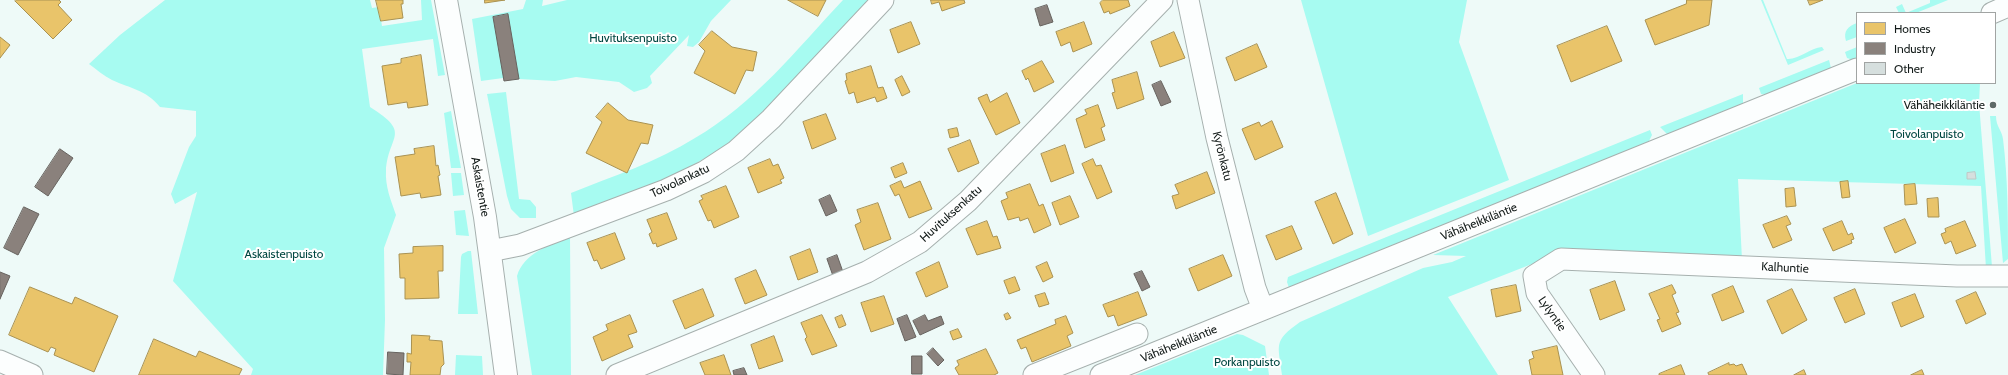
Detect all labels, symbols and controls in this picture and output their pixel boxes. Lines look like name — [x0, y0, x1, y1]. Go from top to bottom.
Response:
legend — [1856, 12, 1996, 84]
text: Homes — [1894, 21, 1931, 36]
park label: Huvituksenpuisto — [589, 31, 677, 45]
text: Industry — [1894, 41, 1935, 56]
text: Other — [1894, 61, 1924, 76]
place label: Vähäheikkiläntie — [1904, 98, 1985, 112]
marker: Vähäheikkiläntie — [1988, 100, 1998, 110]
park label: Toivolanpuisto — [1890, 127, 1964, 141]
street label: Kyrönkatu — [1209, 130, 1235, 182]
street label: Askaistentie — [468, 156, 492, 218]
street label: Toivolankatu — [648, 161, 712, 201]
street label: Huvituksenkatu — [917, 183, 985, 245]
street label: Vähäheikkiläntie — [1439, 200, 1519, 244]
park label: Askaistenpuisto — [245, 247, 323, 261]
street label: Kalhuntie — [1761, 260, 1809, 276]
street label: Lylyntie — [1535, 294, 1569, 334]
street label: Vähäheikkiläntie — [1139, 322, 1219, 366]
park label: Porkanpuisto — [1214, 355, 1280, 369]

